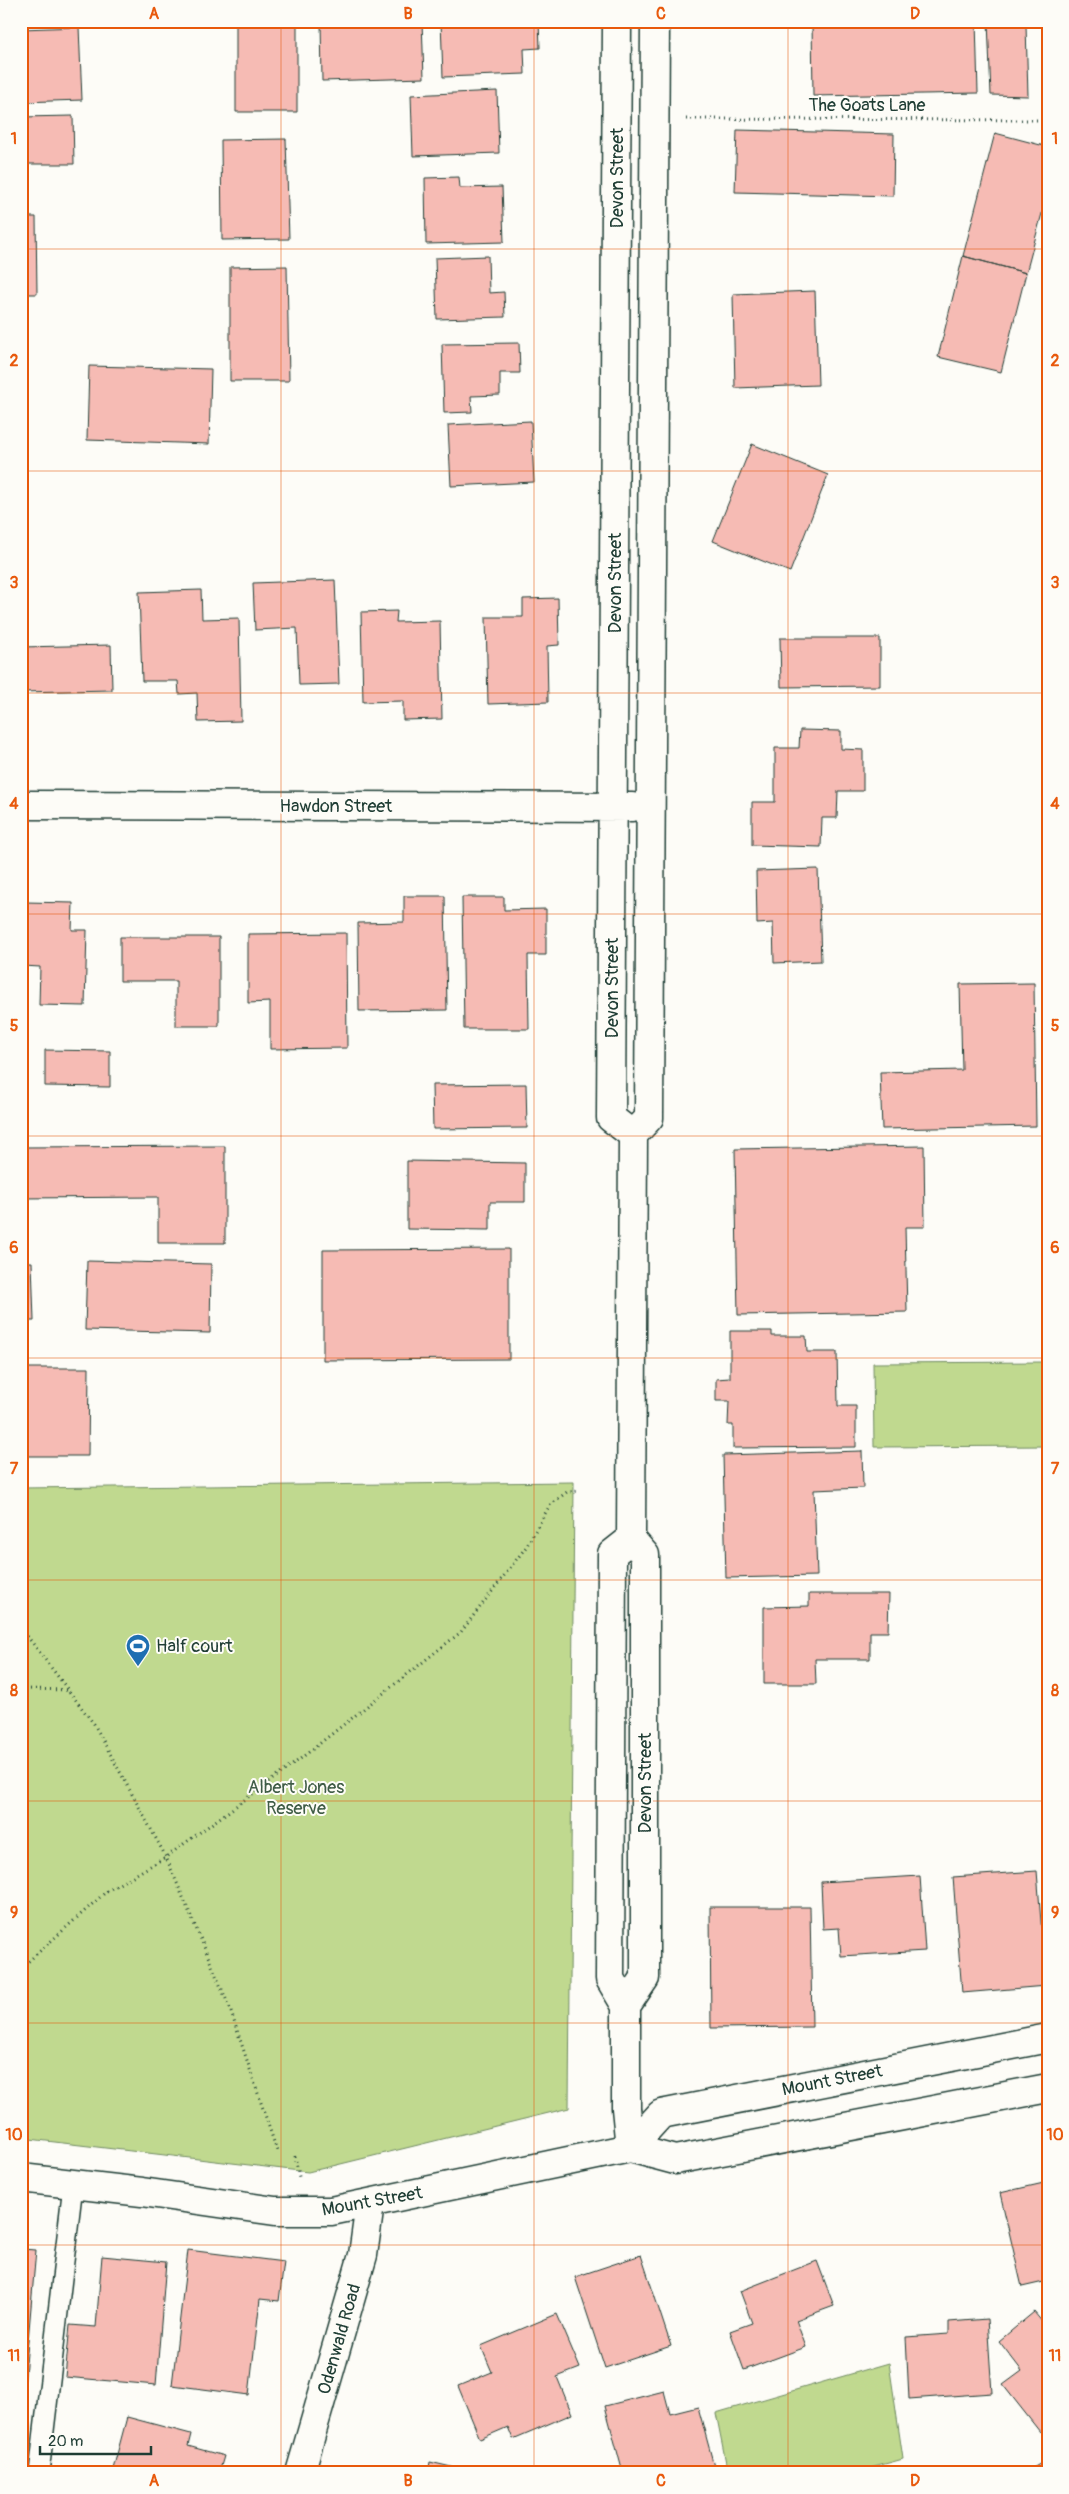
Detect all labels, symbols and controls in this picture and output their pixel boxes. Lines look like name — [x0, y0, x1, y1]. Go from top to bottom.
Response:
text: A — [149, 4, 160, 24]
text: B — [403, 4, 413, 24]
text: C — [656, 4, 666, 24]
text: D — [910, 4, 920, 24]
street label: The Goats Lane — [809, 94, 926, 117]
street label: Devon Street — [606, 127, 629, 228]
text: 1 — [11, 129, 17, 149]
text: 1 — [1052, 129, 1058, 149]
text: 2 — [10, 351, 19, 371]
text: 2 — [1051, 351, 1060, 371]
street label: Devon Street — [604, 532, 627, 633]
text: 3 — [10, 573, 19, 593]
text: 3 — [1051, 573, 1060, 593]
text: 4 — [9, 794, 19, 814]
text: 4 — [1050, 794, 1060, 814]
street label: Hawdon Street — [280, 795, 393, 818]
street label: Devon Street — [601, 937, 624, 1038]
text: 5 — [10, 1016, 19, 1036]
text: 5 — [1051, 1016, 1060, 1036]
text: 6 — [9, 1238, 19, 1258]
text: 6 — [1050, 1238, 1060, 1258]
text: 7 — [10, 1459, 19, 1479]
text: 7 — [1051, 1459, 1060, 1479]
sports icon: Half court — [125, 1633, 151, 1667]
place label: Half court — [156, 1635, 234, 1658]
text: 8 — [10, 1681, 18, 1701]
text: 8 — [1051, 1681, 1059, 1701]
street label: Devon Street — [634, 1732, 657, 1833]
park label: Albert Jones Reserve — [248, 1776, 344, 1820]
text: 9 — [10, 1903, 18, 1923]
text: 9 — [1051, 1903, 1059, 1923]
street label: Mount Street — [780, 2059, 885, 2101]
text: 10 — [5, 2125, 23, 2145]
text: 10 — [1046, 2125, 1064, 2145]
street label: Mount Street — [320, 2181, 425, 2222]
street label: Odenwald Road — [313, 2281, 366, 2397]
text: 11 — [8, 2346, 20, 2366]
text: 11 — [1049, 2346, 1061, 2366]
scale bar — [40, 2424, 151, 2456]
text: 20 m — [48, 2432, 83, 2451]
text: A — [149, 2471, 160, 2491]
text: B — [403, 2471, 413, 2491]
text: C — [656, 2471, 666, 2491]
text: D — [910, 2471, 920, 2491]

